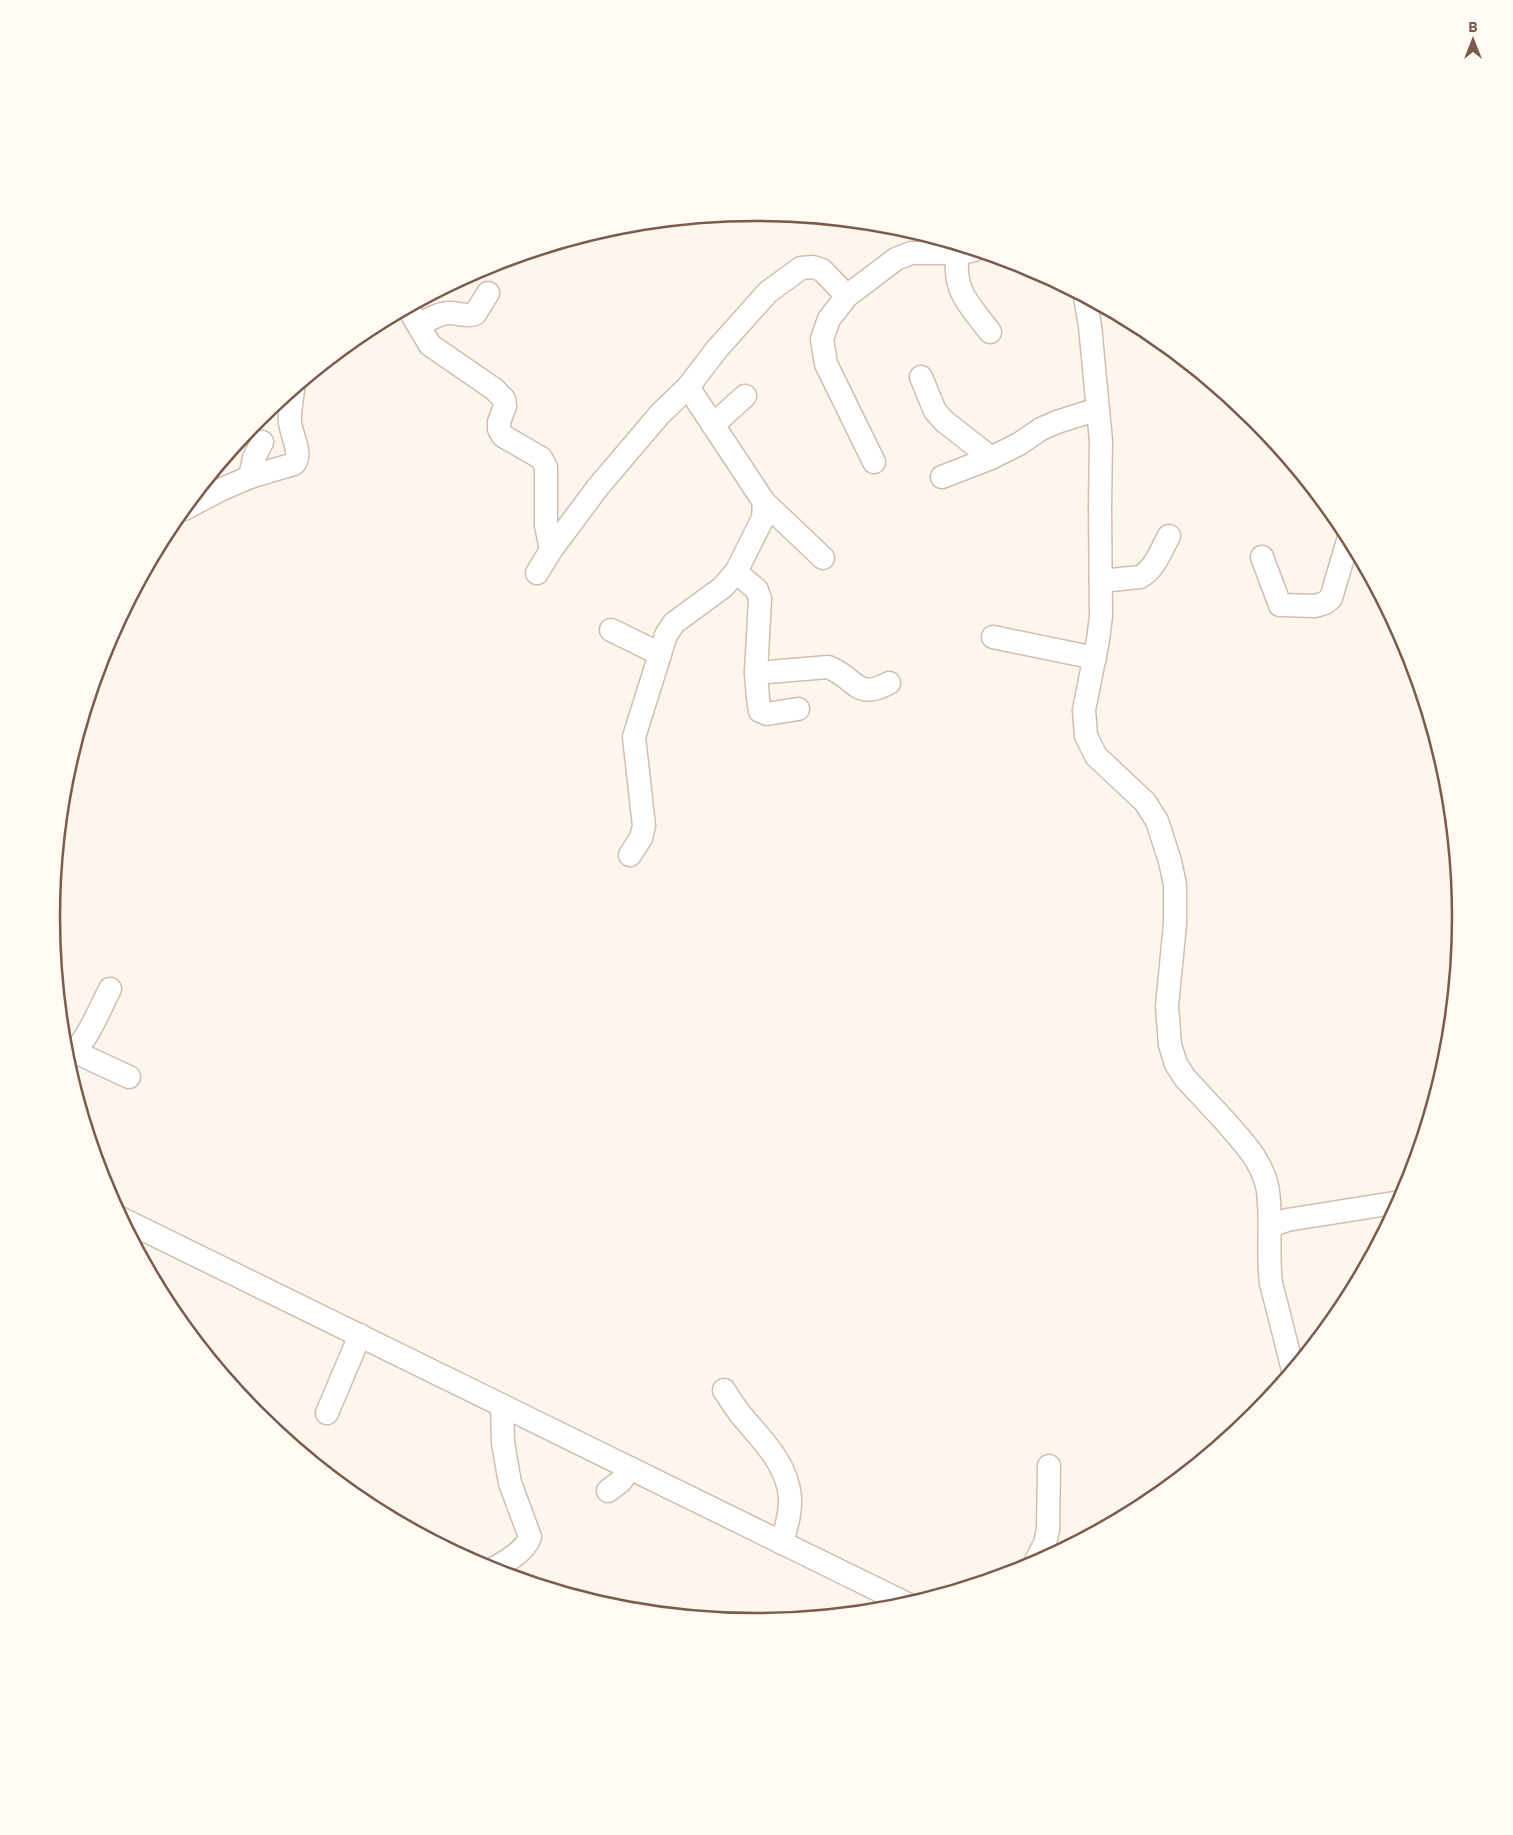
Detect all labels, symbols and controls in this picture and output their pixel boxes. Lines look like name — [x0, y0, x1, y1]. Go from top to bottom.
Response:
north arrow — [1448, 15, 1498, 65]
text: B — [1468, 18, 1478, 36]

